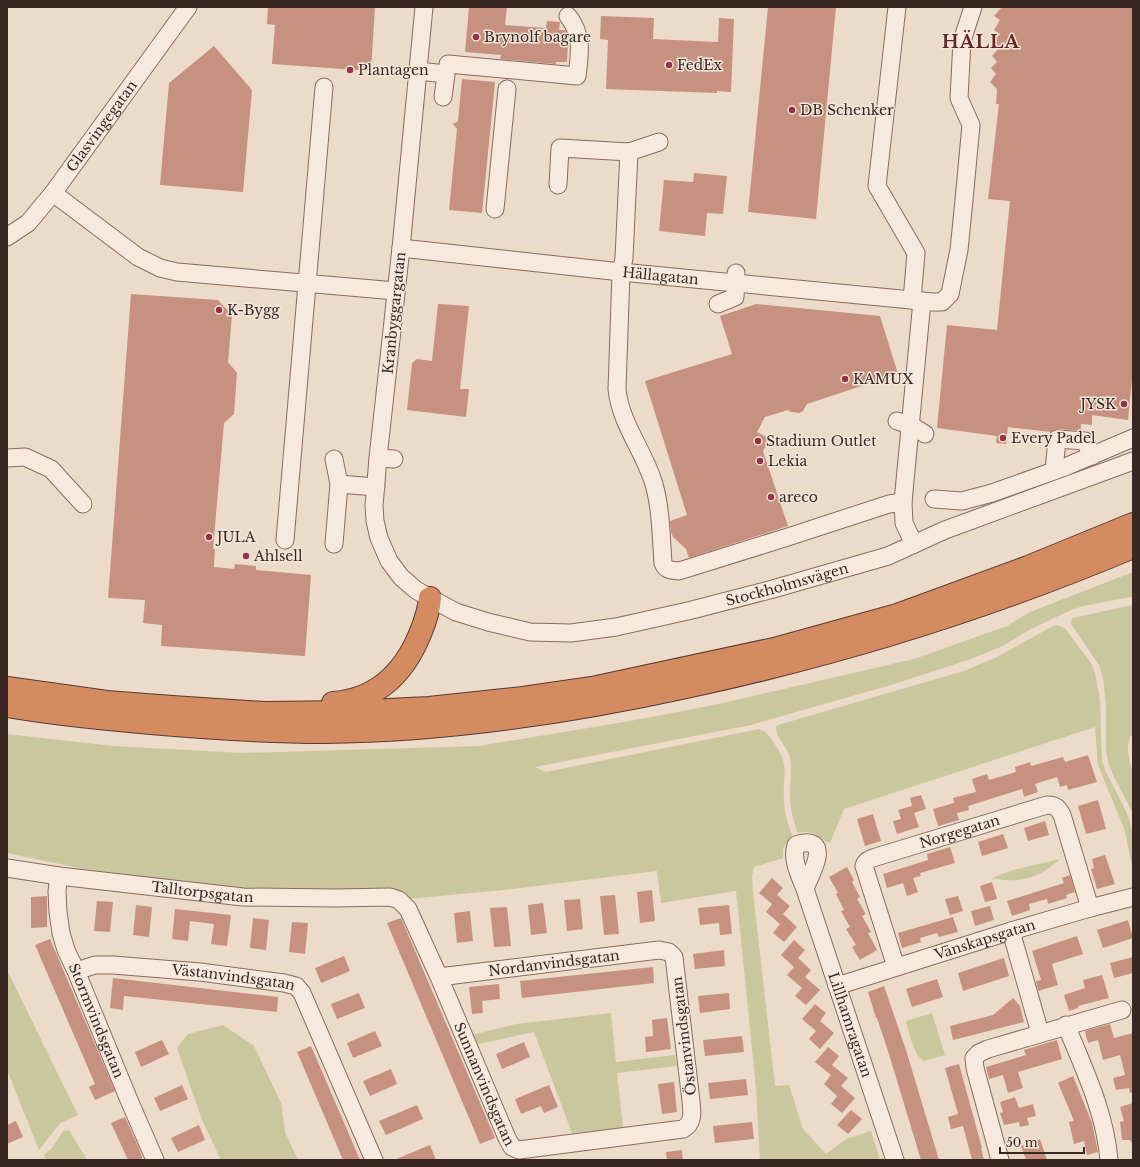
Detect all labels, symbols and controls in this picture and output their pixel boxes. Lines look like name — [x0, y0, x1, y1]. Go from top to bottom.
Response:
place label: Brynolf bagare — [484, 28, 591, 46]
district label: HÄLLA — [942, 30, 1021, 53]
marker: Brynolf bagare — [471, 32, 481, 42]
place label: FedEx — [677, 56, 722, 74]
marker: FedEx — [664, 60, 674, 70]
place label: Plantagen — [358, 61, 429, 79]
marker: Plantagen — [345, 65, 355, 75]
street label: Glasvingegatan — [62, 76, 141, 175]
place label: DB Schenker — [800, 101, 894, 119]
marker: DB Schenker — [787, 105, 797, 115]
street label: Kranbyggargatan — [379, 251, 409, 375]
street label: Hällagatan — [622, 263, 700, 288]
place label: K-Bygg — [227, 301, 280, 319]
marker: K-Bygg — [214, 305, 224, 315]
place label: KAMUX — [853, 370, 914, 388]
marker: KAMUX — [840, 374, 850, 384]
place label: JYSK — [1078, 395, 1117, 413]
marker: JYSK — [1119, 399, 1129, 409]
place label: Every Padel — [1011, 429, 1096, 447]
place label: Stadium Outlet — [766, 432, 877, 450]
marker: Every Padel — [998, 433, 1008, 443]
marker: Stadium Outlet — [753, 436, 763, 446]
place label: Lekia — [768, 452, 808, 470]
marker: Lekia — [755, 456, 765, 466]
place label: areco — [779, 488, 818, 506]
marker: areco — [766, 492, 776, 502]
place label: JULA — [215, 528, 256, 546]
marker: JULA — [204, 532, 214, 542]
place label: Ahlsell — [253, 547, 303, 565]
marker: Ahlsell — [241, 551, 251, 561]
street label: Stockholmsvägen — [724, 559, 851, 610]
street label: Norgegatan — [917, 811, 1002, 852]
street label: Talltorpsgatan — [150, 878, 254, 906]
street label: Vänskapsgatan — [931, 915, 1038, 964]
street label: Nordanvindsgatan — [487, 946, 621, 980]
street label: Stormvindsgatan — [65, 960, 128, 1081]
street label: Västanvindsgatan — [170, 961, 297, 994]
street label: Lillhamragatan — [824, 970, 876, 1080]
street label: Östanvindsgatan — [667, 975, 700, 1097]
street label: Sunnanvindsgatan — [450, 1020, 519, 1149]
scale bar — [1000, 1129, 1084, 1155]
text: 50 m — [1006, 1135, 1038, 1150]

